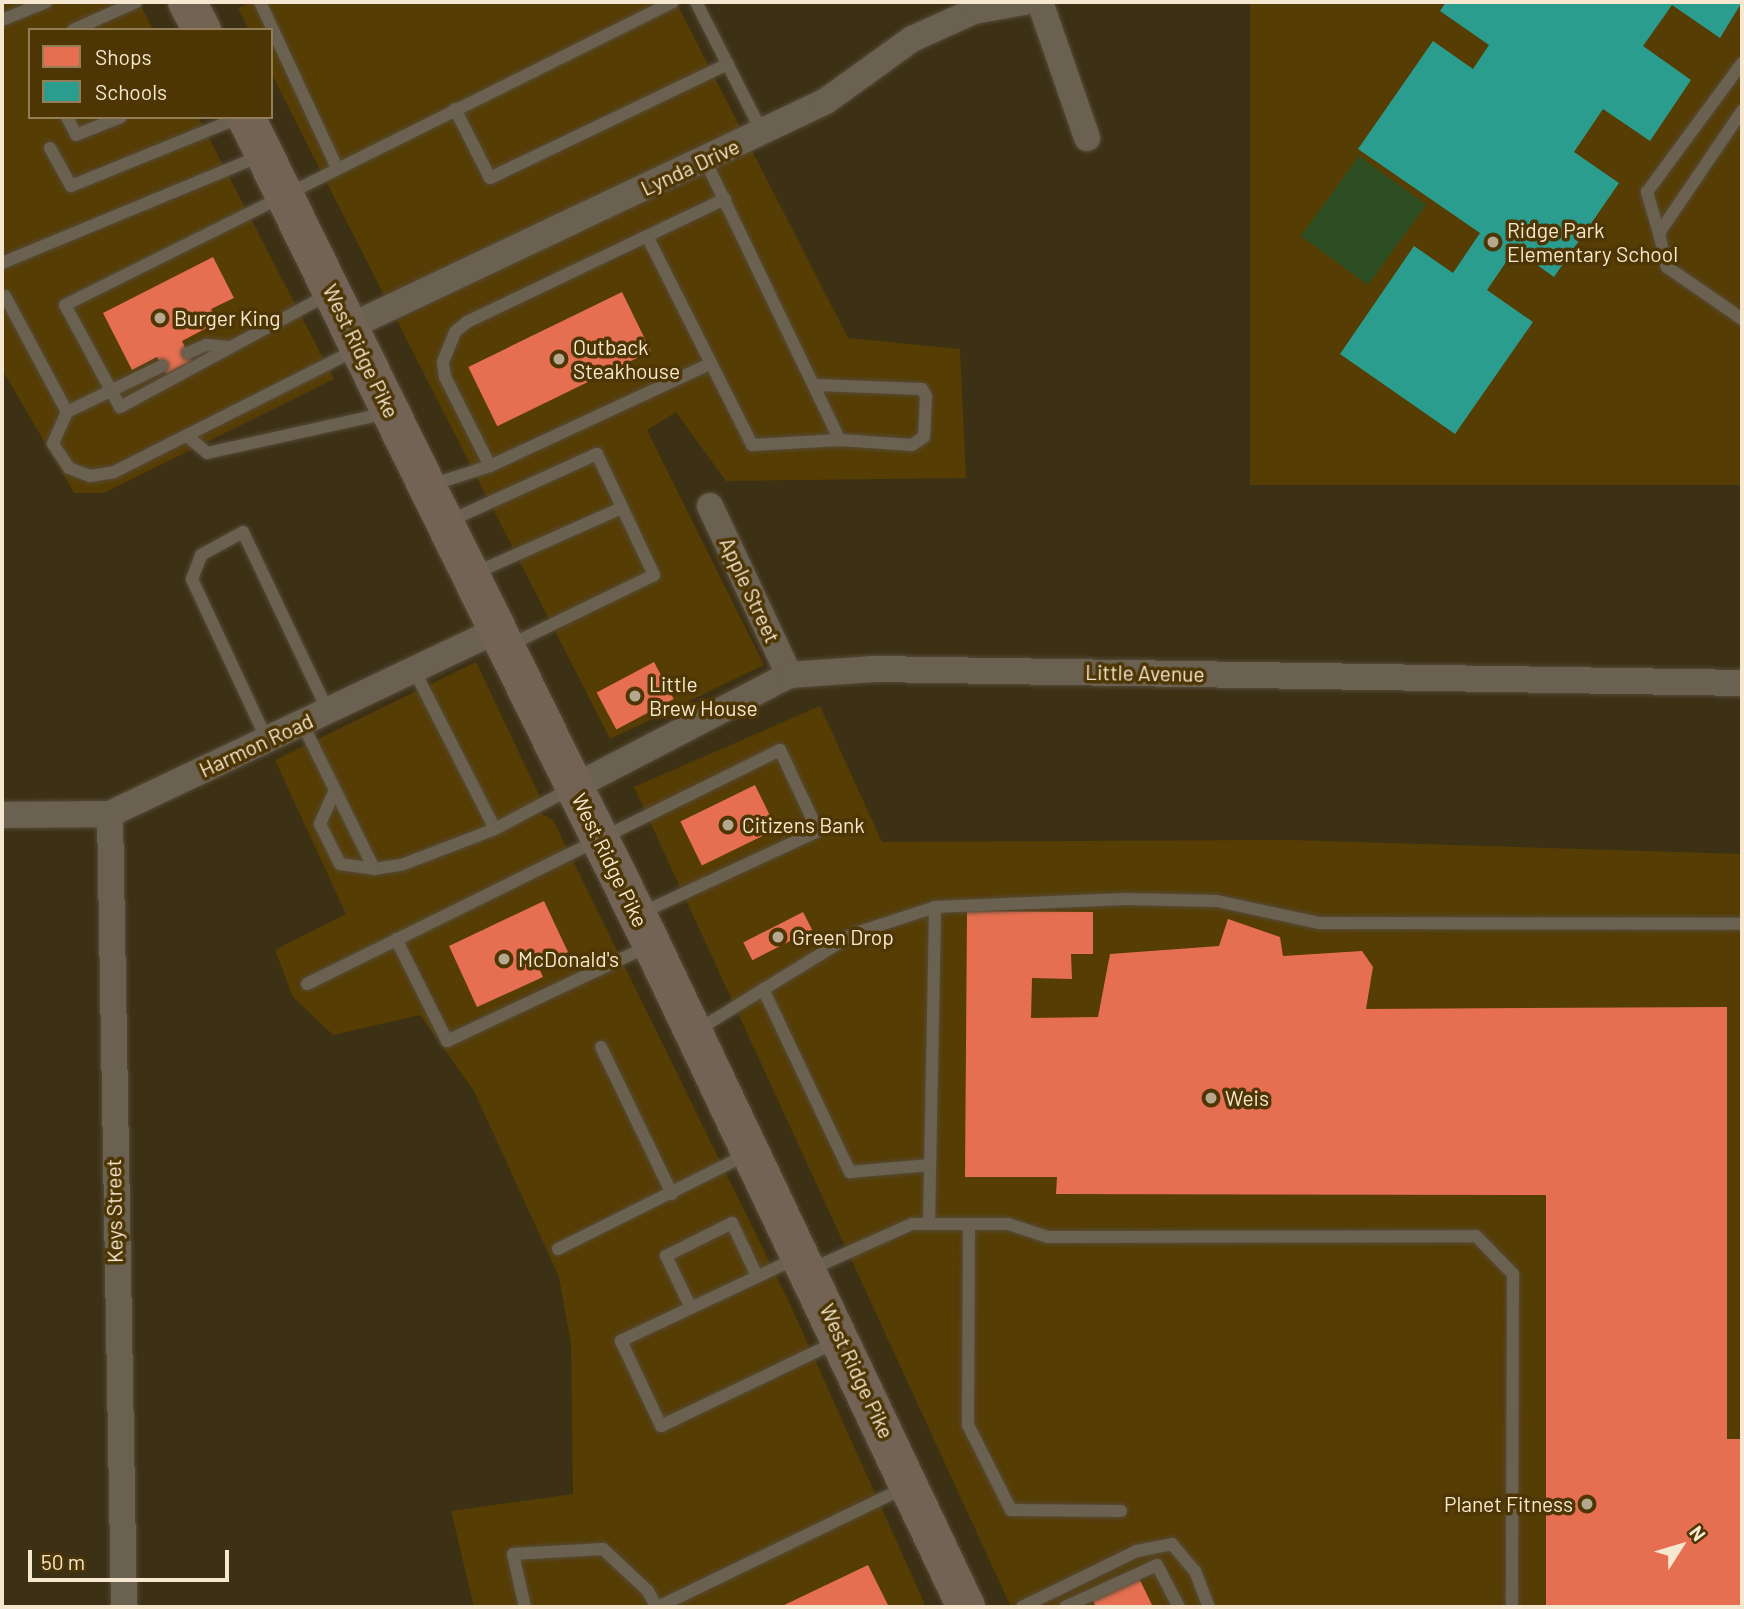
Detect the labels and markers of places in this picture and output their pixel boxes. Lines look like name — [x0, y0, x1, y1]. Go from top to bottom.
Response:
place label: Ridge Park Elementary School — [1507, 217, 1678, 267]
marker: Ridge Park Elementary School — [1485, 234, 1501, 250]
place label: Burger King — [174, 305, 281, 331]
marker: Burger King — [152, 310, 168, 326]
place label: Outback Steakhouse — [573, 334, 680, 384]
marker: Outback Steakhouse — [551, 351, 567, 367]
place label: Little Brew House — [649, 671, 758, 721]
marker: Little Brew House — [627, 688, 643, 704]
place label: Citizens Bank — [742, 812, 865, 838]
marker: Citizens Bank — [720, 817, 736, 833]
place label: Green Drop — [792, 924, 894, 950]
marker: Green Drop — [770, 929, 786, 945]
place label: McDonald's — [518, 946, 619, 972]
marker: McDonald's — [496, 951, 512, 967]
place label: Weis — [1225, 1085, 1269, 1111]
marker: Weis — [1203, 1090, 1219, 1106]
place label: Planet Fitness — [1444, 1491, 1573, 1517]
marker: Planet Fitness — [1579, 1496, 1595, 1512]

